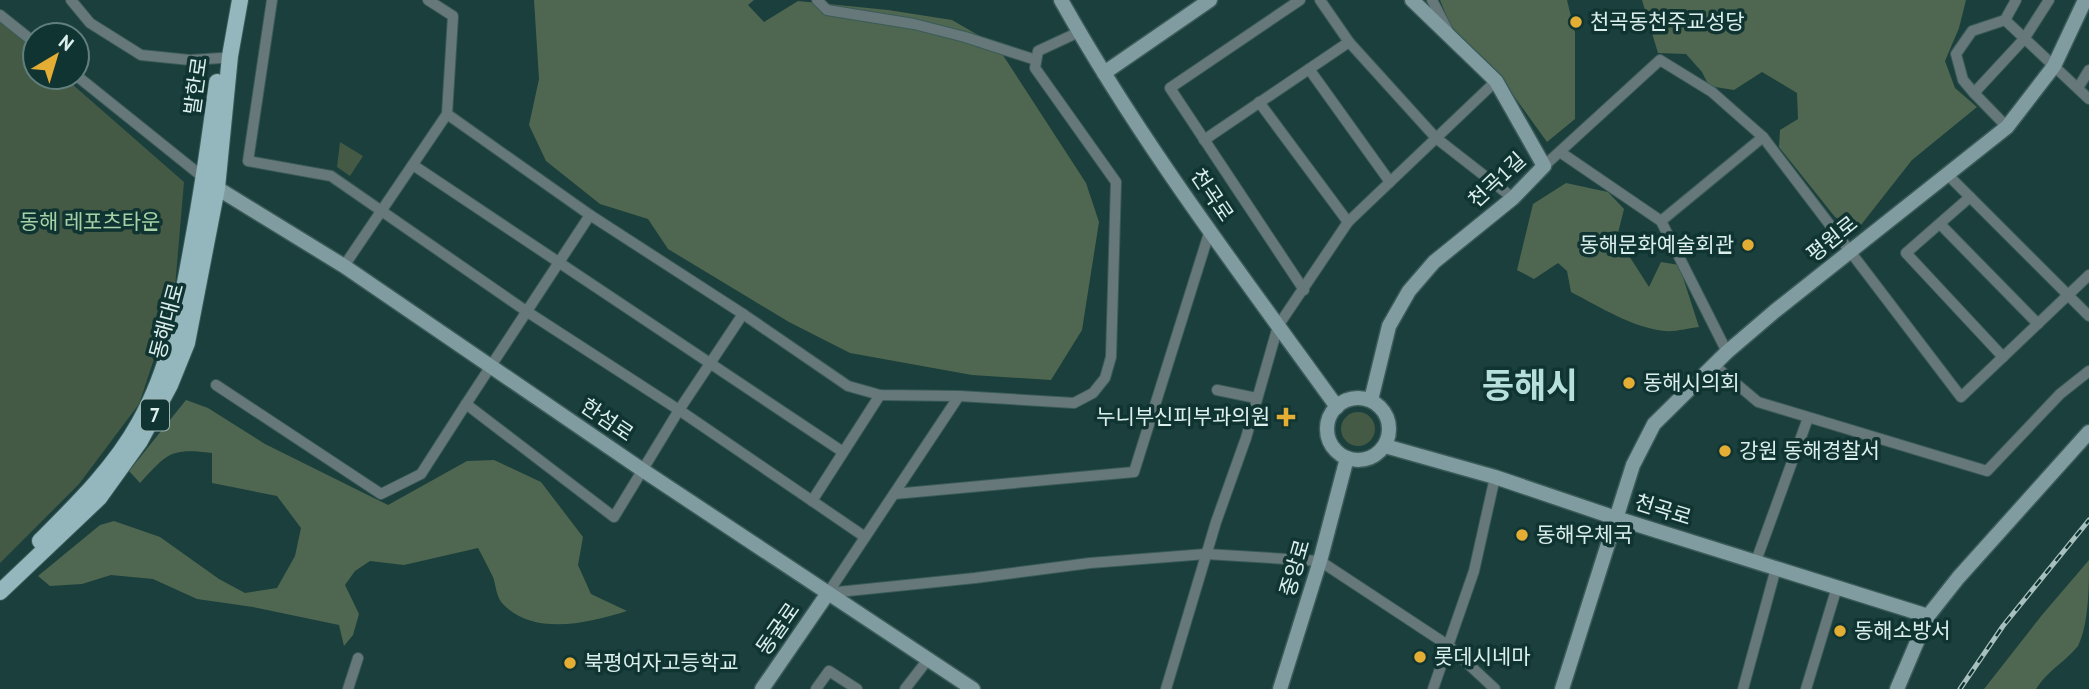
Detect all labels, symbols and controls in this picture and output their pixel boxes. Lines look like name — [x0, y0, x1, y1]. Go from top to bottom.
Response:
place label: 천곡동천주교성당 — [1590, 8, 1745, 35]
marker: 천곡동천주교성당 — [1568, 14, 1584, 30]
north arrow — [21, 21, 91, 91]
text: N — [54, 29, 79, 56]
street label: 발한로 — [178, 55, 213, 117]
street label: 천곡1길 — [1462, 146, 1531, 213]
street label: 천곡로 — [1185, 163, 1240, 226]
park label: 동해 레포츠타운 — [20, 208, 160, 235]
street label: 평원로 — [1801, 210, 1863, 267]
place label: 동해문화예술회관 — [1579, 231, 1734, 258]
marker: 동해문화예술회관 — [1740, 237, 1756, 253]
street label: 동해대로 — [143, 280, 190, 362]
district label: 동해시 — [1482, 362, 1578, 408]
place label: 동해시의회 — [1643, 369, 1740, 396]
marker: 동해시의회 — [1621, 375, 1637, 391]
street label: 한섬로 — [576, 392, 639, 447]
road number: 7 — [141, 400, 169, 430]
place label: 누니부신피부과의원 — [1096, 403, 1270, 430]
marker: 누니부신피부과의원 — [1276, 407, 1296, 427]
place label: 강원 동해경찰서 — [1739, 437, 1880, 464]
marker: 강원 동해경찰서 — [1717, 443, 1733, 459]
street label: 천곡로 — [1631, 488, 1695, 531]
place label: 동해우체국 — [1536, 521, 1633, 548]
marker: 동해우체국 — [1514, 527, 1530, 543]
street label: 중앙로 — [1274, 536, 1315, 599]
street label: 동굴로 — [750, 597, 805, 660]
place label: 동해소방서 — [1854, 617, 1951, 644]
marker: 동해소방서 — [1832, 623, 1848, 639]
place label: 롯데시네마 — [1434, 643, 1531, 670]
place label: 북평여자고등학교 — [584, 649, 739, 676]
marker: 롯데시네마 — [1412, 649, 1428, 665]
marker: 북평여자고등학교 — [562, 655, 578, 671]

